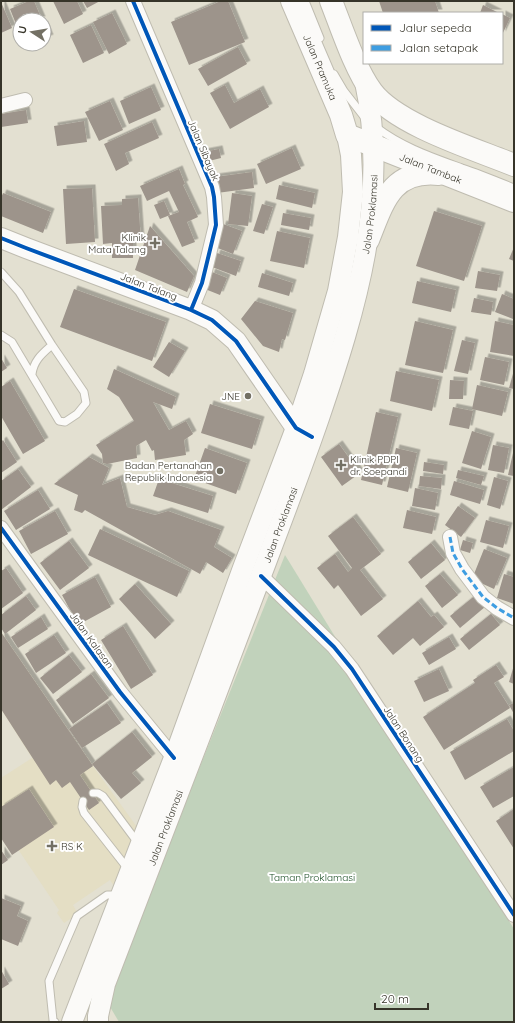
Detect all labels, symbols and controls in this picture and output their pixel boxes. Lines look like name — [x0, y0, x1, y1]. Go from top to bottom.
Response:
north arrow — [12, 12, 52, 52]
legend — [363, 12, 503, 64]
text: Jalur sepeda — [399, 20, 472, 35]
text: U — [15, 25, 30, 35]
street label: Jalan Pramuka — [300, 32, 340, 102]
text: Jalan setapak — [399, 40, 478, 55]
street label: Jalan Sibayak — [185, 117, 222, 183]
street label: Jalan Tambak — [397, 150, 464, 187]
street label: Jalan Proklamasi — [359, 175, 380, 256]
place label: Klinik Mata Talang — [88, 231, 146, 256]
marker: Klinik Mata Talang — [149, 237, 161, 249]
street label: Jalan Talang — [118, 270, 179, 303]
place label: JNE — [221, 390, 240, 403]
marker: JNE — [243, 391, 253, 401]
place label: Klinik PDPI dr. Soepandi — [350, 453, 407, 478]
place label: Badan Pertanahan Republik Indonesia — [125, 459, 212, 484]
marker: Klinik PDPI dr. Soepandi — [335, 459, 347, 471]
marker: Badan Pertanahan Republik Indonesia — [215, 466, 225, 476]
street label: Jalan Proklamasi — [260, 485, 301, 565]
street label: Jalan Kalasan — [67, 610, 116, 671]
street label: Jalan Bonang — [380, 703, 427, 765]
street label: Jalan Proklamasi — [145, 788, 186, 868]
marker: RS K — [46, 840, 58, 852]
place label: RS K — [61, 840, 83, 853]
park label: Taman Proklamasi — [269, 871, 355, 884]
scale bar — [375, 985, 428, 1011]
text: 20 m — [381, 991, 409, 1006]

